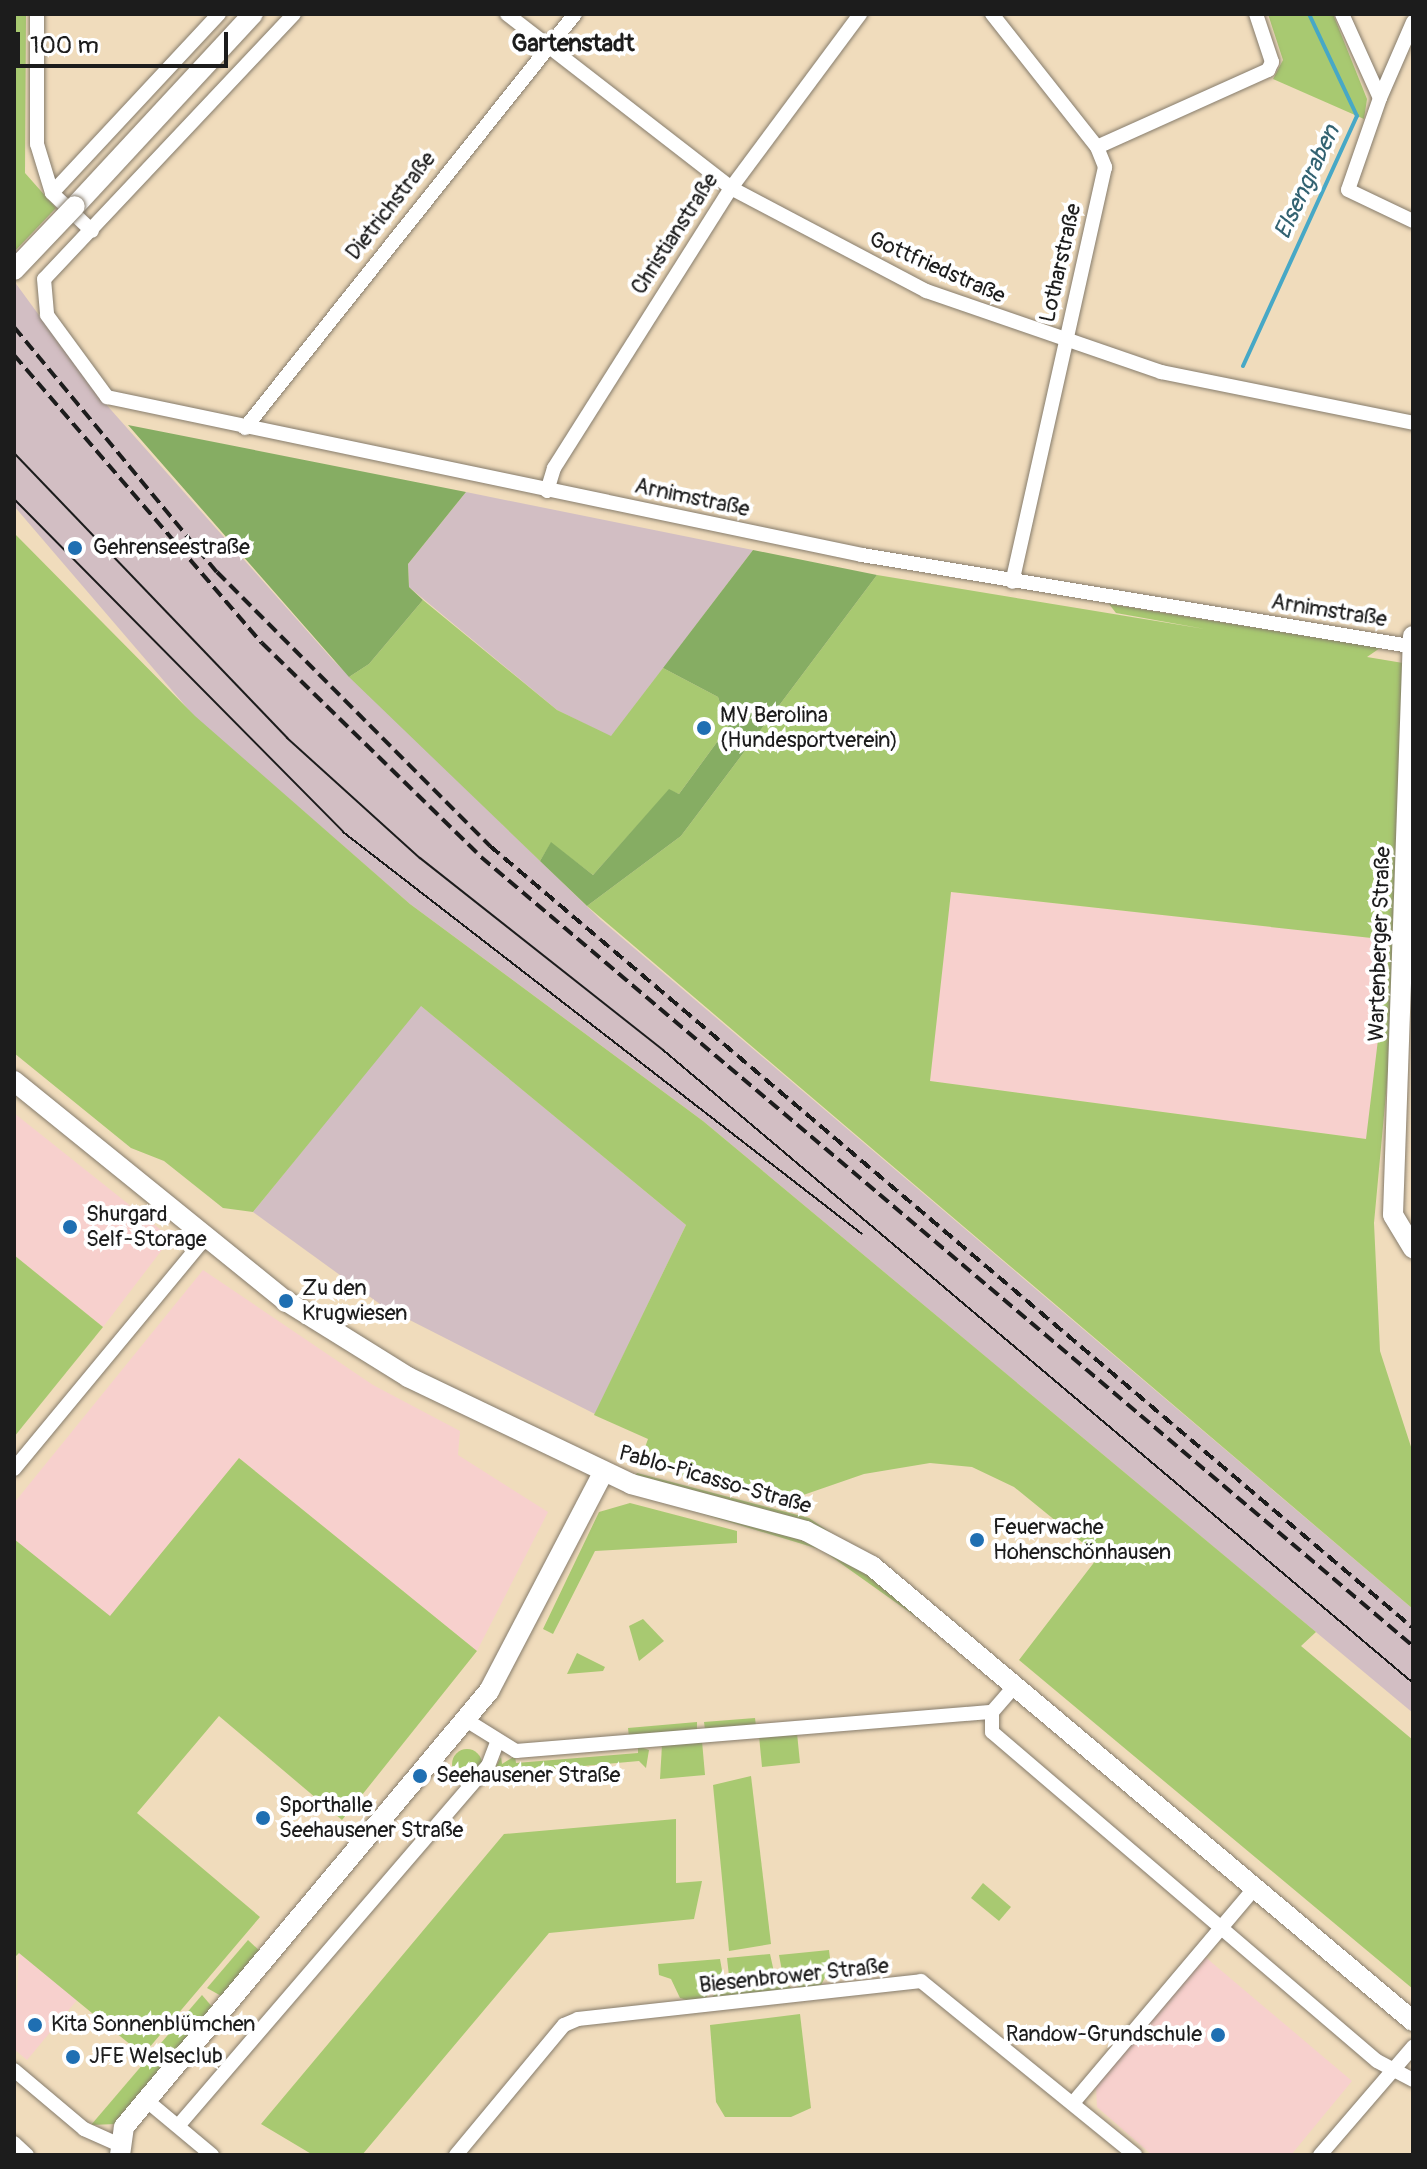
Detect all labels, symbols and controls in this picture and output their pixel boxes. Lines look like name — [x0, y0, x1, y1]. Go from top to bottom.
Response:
scale bar — [20, 16, 232, 66]
district label: Gartenstadt — [512, 30, 634, 58]
text: 100 m — [30, 31, 99, 60]
water label: Elsengraben — [1268, 120, 1346, 244]
street label: Dietrichstraße — [340, 147, 442, 265]
street label: Christianstraße — [626, 168, 724, 300]
street label: Lotharstraße — [1035, 201, 1087, 325]
street label: Gottfriedstraße — [865, 226, 1009, 310]
street label: Arnimstraße — [632, 473, 752, 523]
place label: Gehrenseestraße — [93, 535, 250, 561]
marker: Gehrenseestraße — [64, 537, 86, 559]
street label: Arnimstraße — [1269, 589, 1389, 633]
place label: MV Berolina (Hundesportverein) — [720, 702, 898, 754]
marker: MV Berolina (Hundesportverein) — [695, 719, 713, 737]
street label: Wartenberger Straße — [1363, 846, 1397, 1042]
place label: Shurgard Self-Storage — [86, 1201, 207, 1252]
marker: Shurgard Self-Storage — [61, 1218, 79, 1236]
place label: Zu den Krugwiesen — [302, 1275, 408, 1326]
marker: Zu den Krugwiesen — [277, 1292, 295, 1310]
street label: Pablo-Picasso-Straße — [616, 1440, 814, 1520]
place label: Feuerwache Hohenschönhausen — [993, 1514, 1171, 1566]
marker: Feuerwache Hohenschönhausen — [968, 1531, 986, 1549]
place label: Seehausener Straße — [436, 1763, 620, 1789]
marker: Seehausener Straße — [411, 1767, 429, 1785]
place label: Sporthalle Seehausener Straße — [279, 1792, 463, 1844]
marker: Sporthalle Seehausener Straße — [254, 1809, 272, 1827]
street label: Biesenbrower Straße — [698, 1953, 890, 1999]
place label: Kita Sonnenblümchen — [51, 2012, 256, 2038]
marker: Kita Sonnenblümchen — [26, 2016, 44, 2034]
place label: Randow-Grundschule — [1006, 2022, 1202, 2048]
marker: Randow-Grundschule — [1209, 2026, 1227, 2044]
place label: JFE Welseclub — [89, 2044, 223, 2070]
marker: JFE Welseclub — [64, 2048, 82, 2066]

